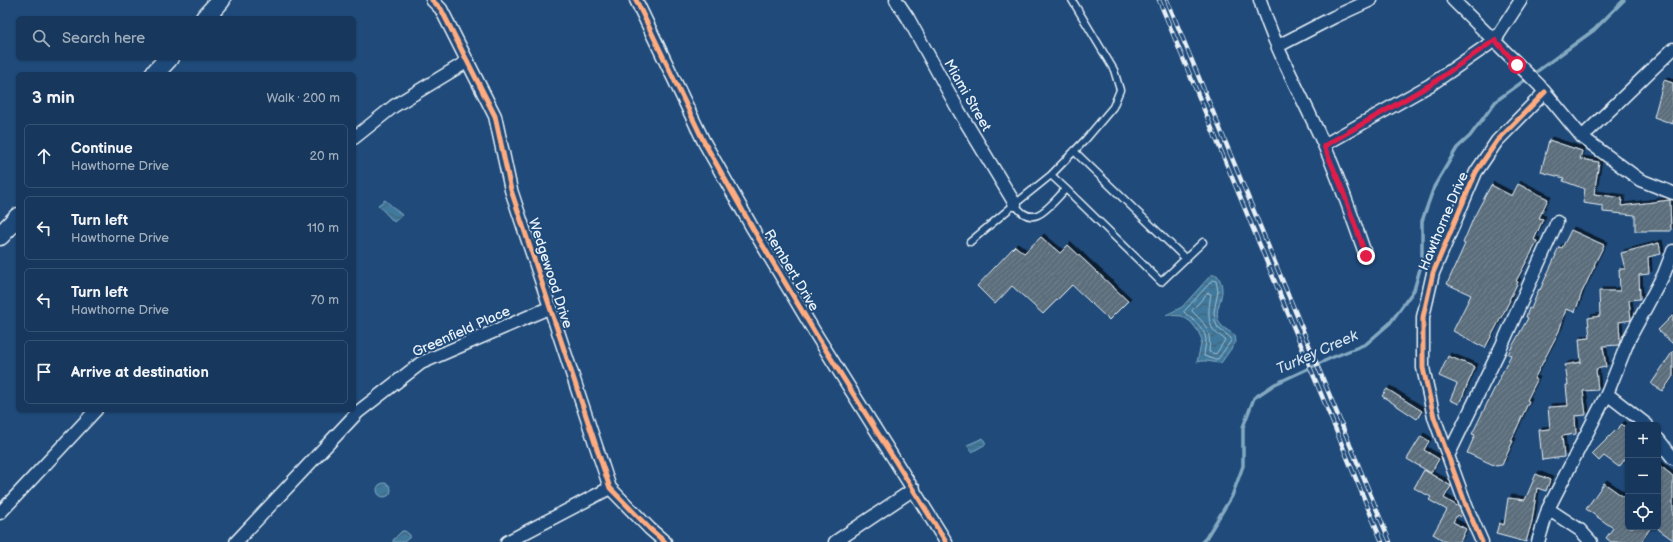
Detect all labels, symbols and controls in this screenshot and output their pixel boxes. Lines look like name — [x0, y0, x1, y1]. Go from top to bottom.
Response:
search box — [16, 16, 356, 60]
icon: search — [30, 27, 52, 49]
text: Search here — [62, 29, 145, 48]
street label: Miami Street — [940, 56, 995, 135]
route start — [1508, 56, 1526, 74]
text: 3 min — [32, 88, 75, 108]
text: Walk · 200 m — [267, 90, 340, 106]
text: Continue — [71, 139, 133, 158]
icon: ahead — [33, 145, 55, 167]
text: 20 m — [309, 148, 339, 164]
text: Hawthorne Drive — [71, 158, 169, 174]
street label: Hawthorne Drive — [1415, 169, 1472, 273]
text: Turn left — [71, 211, 128, 230]
street label: Wedgewood Drive — [525, 216, 576, 330]
icon: left — [33, 217, 55, 239]
text: 110 m — [307, 220, 339, 236]
street label: Rembert Drive — [761, 226, 823, 314]
text: Hawthorne Drive — [71, 230, 169, 246]
route end — [1357, 247, 1375, 265]
text: Turn left — [71, 283, 128, 302]
icon: left — [33, 289, 55, 311]
text: 70 m — [311, 292, 339, 308]
text: Hawthorne Drive — [71, 302, 169, 318]
street label: Greenfield Place — [410, 302, 513, 361]
water label: Turkey Creek — [1273, 326, 1362, 379]
icon: arrive — [33, 361, 55, 383]
text: Arrive at destination — [71, 363, 209, 382]
map controls — [1625, 422, 1661, 530]
button: + — [1625, 422, 1661, 458]
button: − — [1625, 458, 1661, 494]
button: locate — [1625, 494, 1661, 530]

